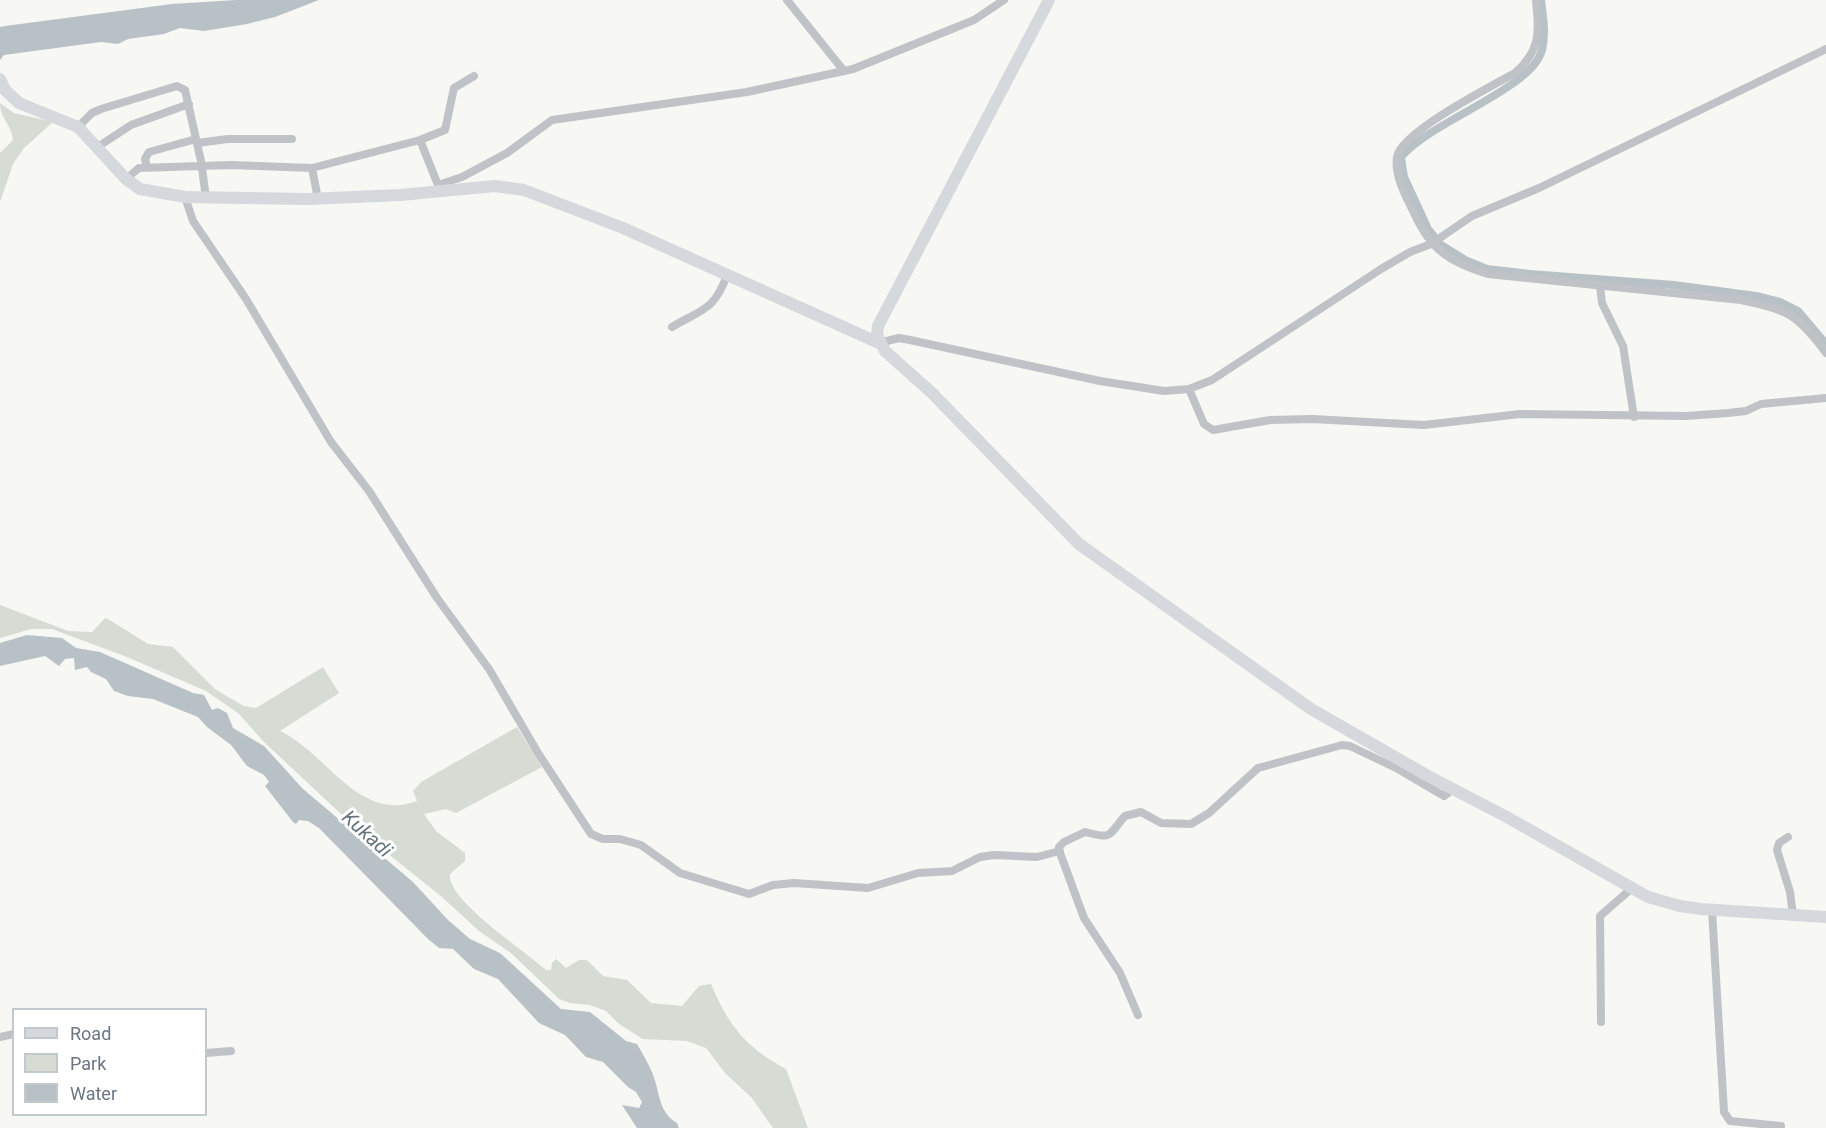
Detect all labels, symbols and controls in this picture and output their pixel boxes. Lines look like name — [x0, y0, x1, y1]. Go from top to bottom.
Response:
water label: Kukadi — [336, 806, 396, 864]
legend — [12, 1008, 207, 1116]
text: Road — [70, 1023, 111, 1044]
text: Park — [70, 1053, 106, 1074]
text: Water — [70, 1083, 117, 1104]

